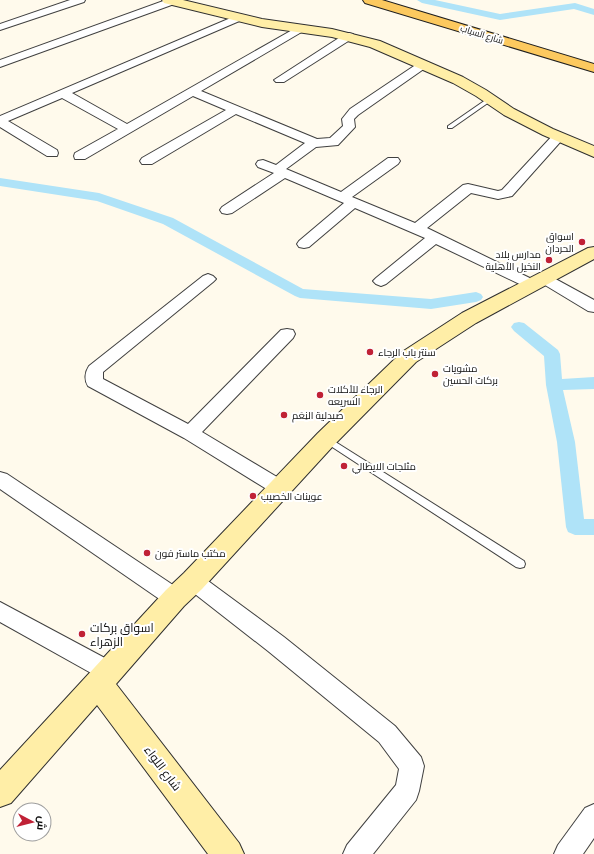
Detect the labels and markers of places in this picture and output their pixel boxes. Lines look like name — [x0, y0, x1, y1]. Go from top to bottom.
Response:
place label: اسواق الحردان — [545, 227, 574, 258]
marker: اسواق الحردان — [577, 237, 587, 247]
place label: مدارس بلاد النخيل الأهلية — [486, 245, 541, 276]
marker: مدارس بلاد النخيل الأهلية — [544, 255, 554, 265]
place label: سنتر باب الرجاء — [378, 343, 435, 362]
marker: سنتر باب الرجاء — [365, 347, 375, 357]
place label: مشويات بركات الحسين — [443, 359, 498, 390]
marker: مشويات بركات الحسين — [430, 369, 440, 379]
place label: الرجاء للأكلات السريعه — [328, 380, 383, 411]
marker: الرجاء للأكلات السريعه — [315, 390, 325, 400]
place label: صيدلية النِعَم — [292, 406, 344, 425]
marker: صيدلية النِعَم — [279, 410, 289, 420]
place label: مثلجات الايطالي — [352, 457, 416, 476]
marker: مثلجات الايطالي — [339, 461, 349, 471]
place label: عوينات الخصيب — [261, 487, 323, 506]
marker: عوينات الخصيب — [248, 491, 258, 501]
place label: مكتب ماستر فون — [155, 544, 226, 563]
marker: مكتب ماستر فون — [142, 548, 152, 558]
place label: اسواق بركات الزهراء — [90, 616, 154, 653]
marker: اسواق بركات الزهراء — [77, 629, 87, 639]

